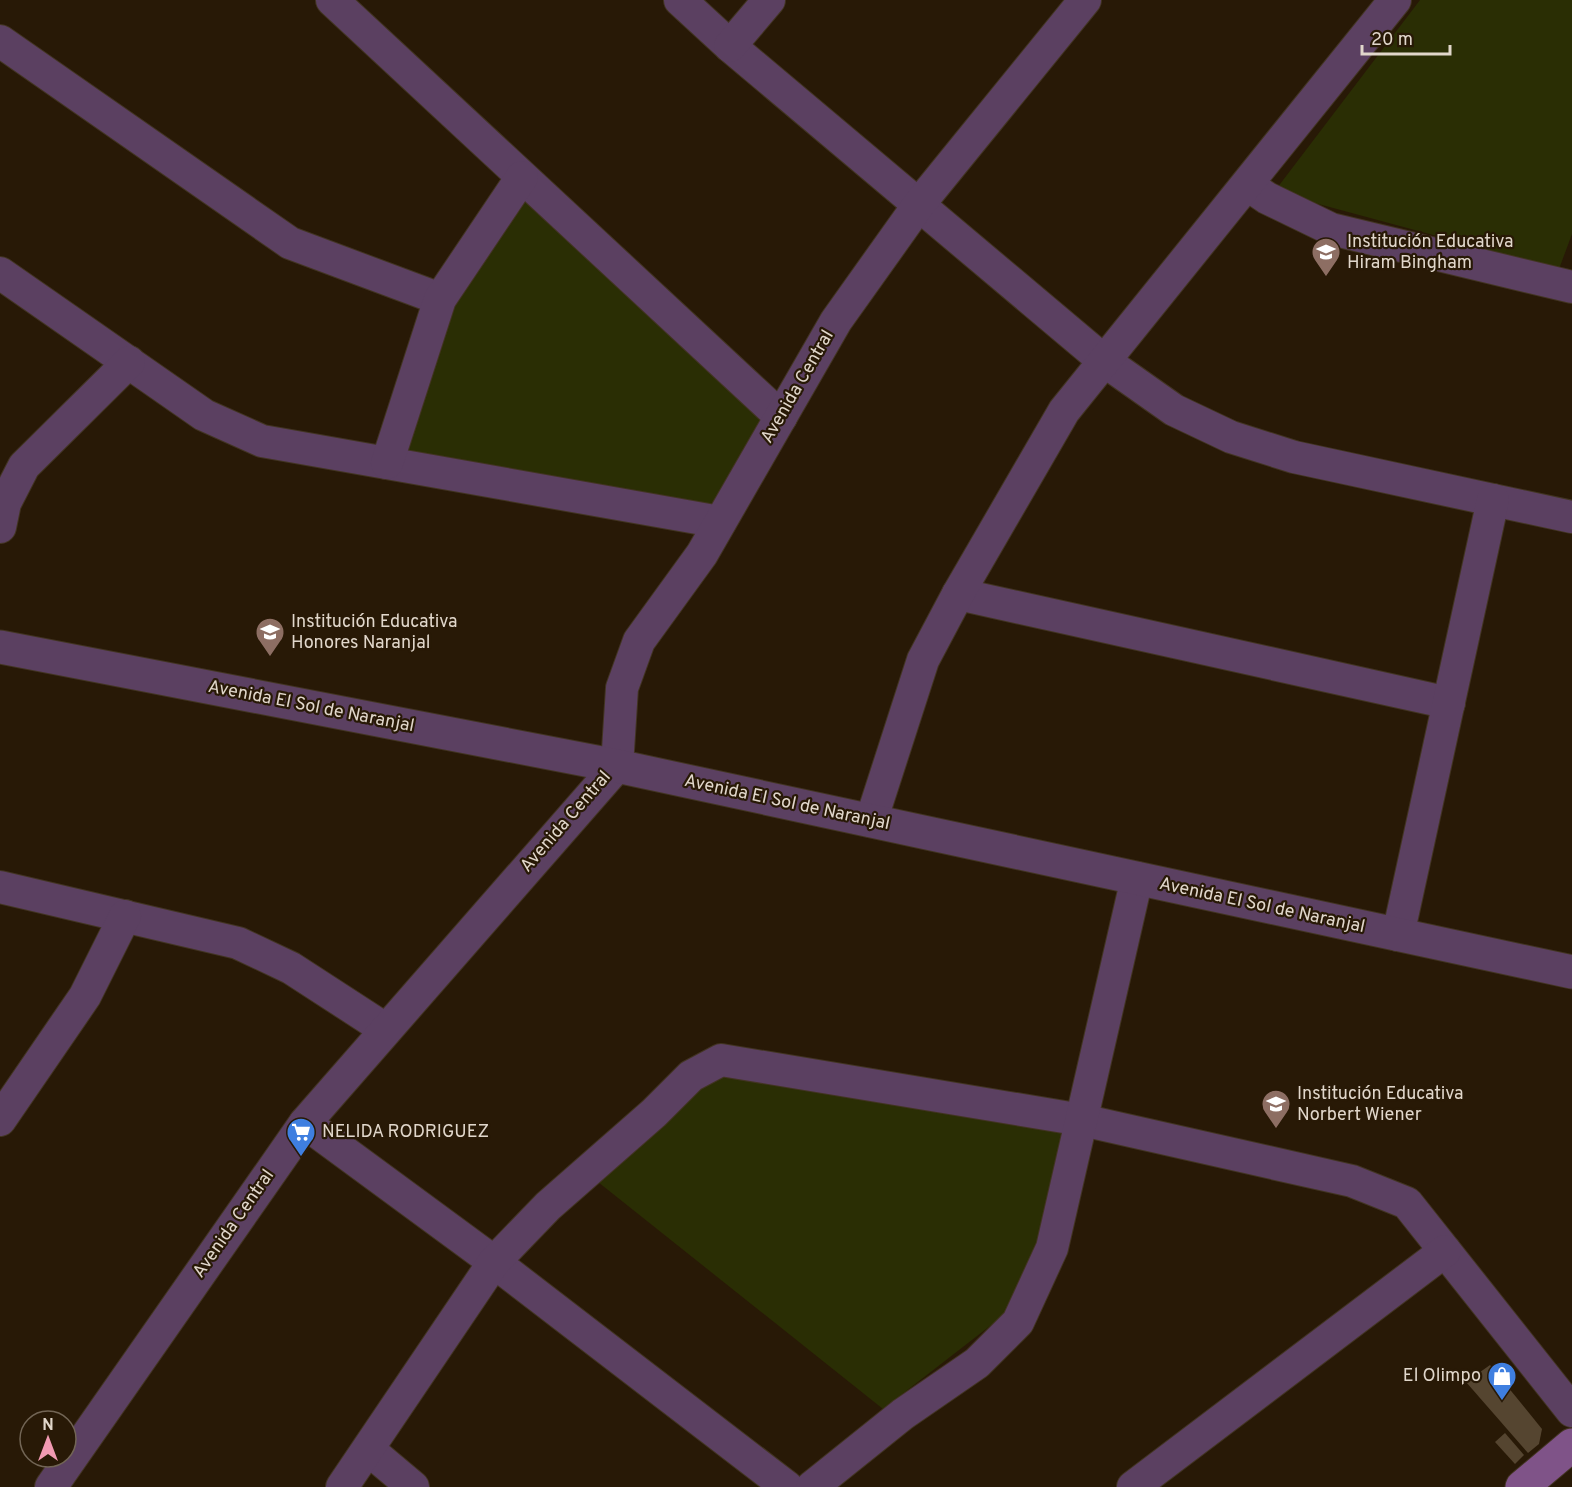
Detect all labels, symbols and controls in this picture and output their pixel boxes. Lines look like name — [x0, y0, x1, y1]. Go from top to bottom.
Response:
scale bar — [1362, 18, 1450, 56]
text: 20 m — [1371, 29, 1413, 52]
place label: Institución Educativa Hiram Bingham — [1347, 231, 1514, 275]
school or university icon: Institución Educativa Hiram Bingham — [1310, 236, 1342, 278]
street label: Avenida Central — [756, 326, 840, 448]
place label: Institución Educativa Honores Naranjal — [291, 611, 458, 655]
school or university icon: Institución Educativa Honores Naranjal — [254, 616, 286, 658]
street label: Avenida El Sol de Naranjal — [206, 676, 416, 738]
street label: Avenida Central — [516, 766, 616, 878]
street label: Avenida El Sol de Naranjal — [682, 770, 892, 836]
street label: Avenida El Sol de Naranjal — [1157, 873, 1367, 939]
place label: Institución Educativa Norbert Wiener — [1297, 1083, 1464, 1127]
school or university icon: Institución Educativa Norbert Wiener — [1260, 1088, 1292, 1130]
supermarket icon: NELIDA RODRIGUEZ — [285, 1116, 317, 1158]
place label: NELIDA RODRIGUEZ — [322, 1121, 489, 1144]
street label: Avenida Central — [188, 1165, 280, 1283]
shop icon: El Olimpo — [1486, 1360, 1518, 1402]
place label: El Olimpo — [1403, 1365, 1481, 1388]
north arrow — [18, 1409, 78, 1469]
text: N — [42, 1416, 54, 1436]

